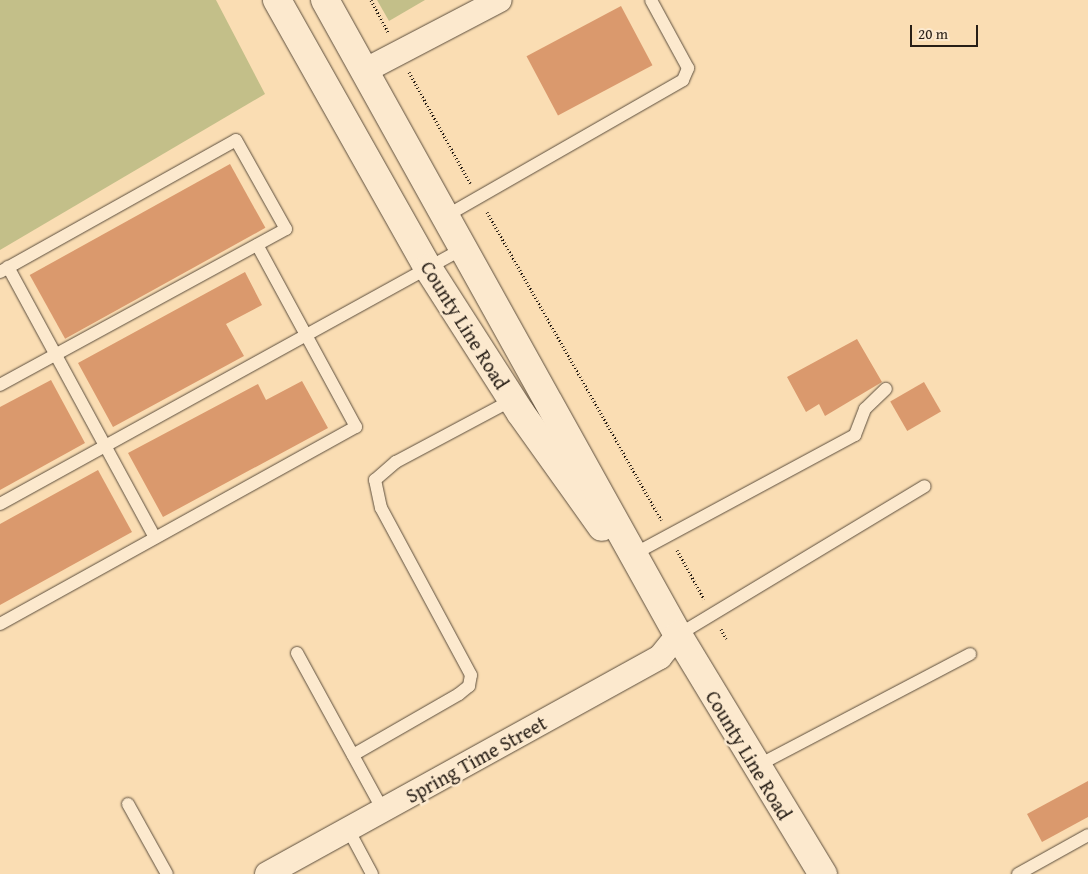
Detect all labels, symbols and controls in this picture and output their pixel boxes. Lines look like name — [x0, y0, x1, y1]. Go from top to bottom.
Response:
scale bar — [913, 15, 980, 47]
text: 20 m — [918, 23, 948, 44]
street label: County Line Road — [416, 256, 514, 394]
street label: County Line Road — [701, 686, 797, 824]
street label: Spring Time Street — [401, 710, 551, 808]

